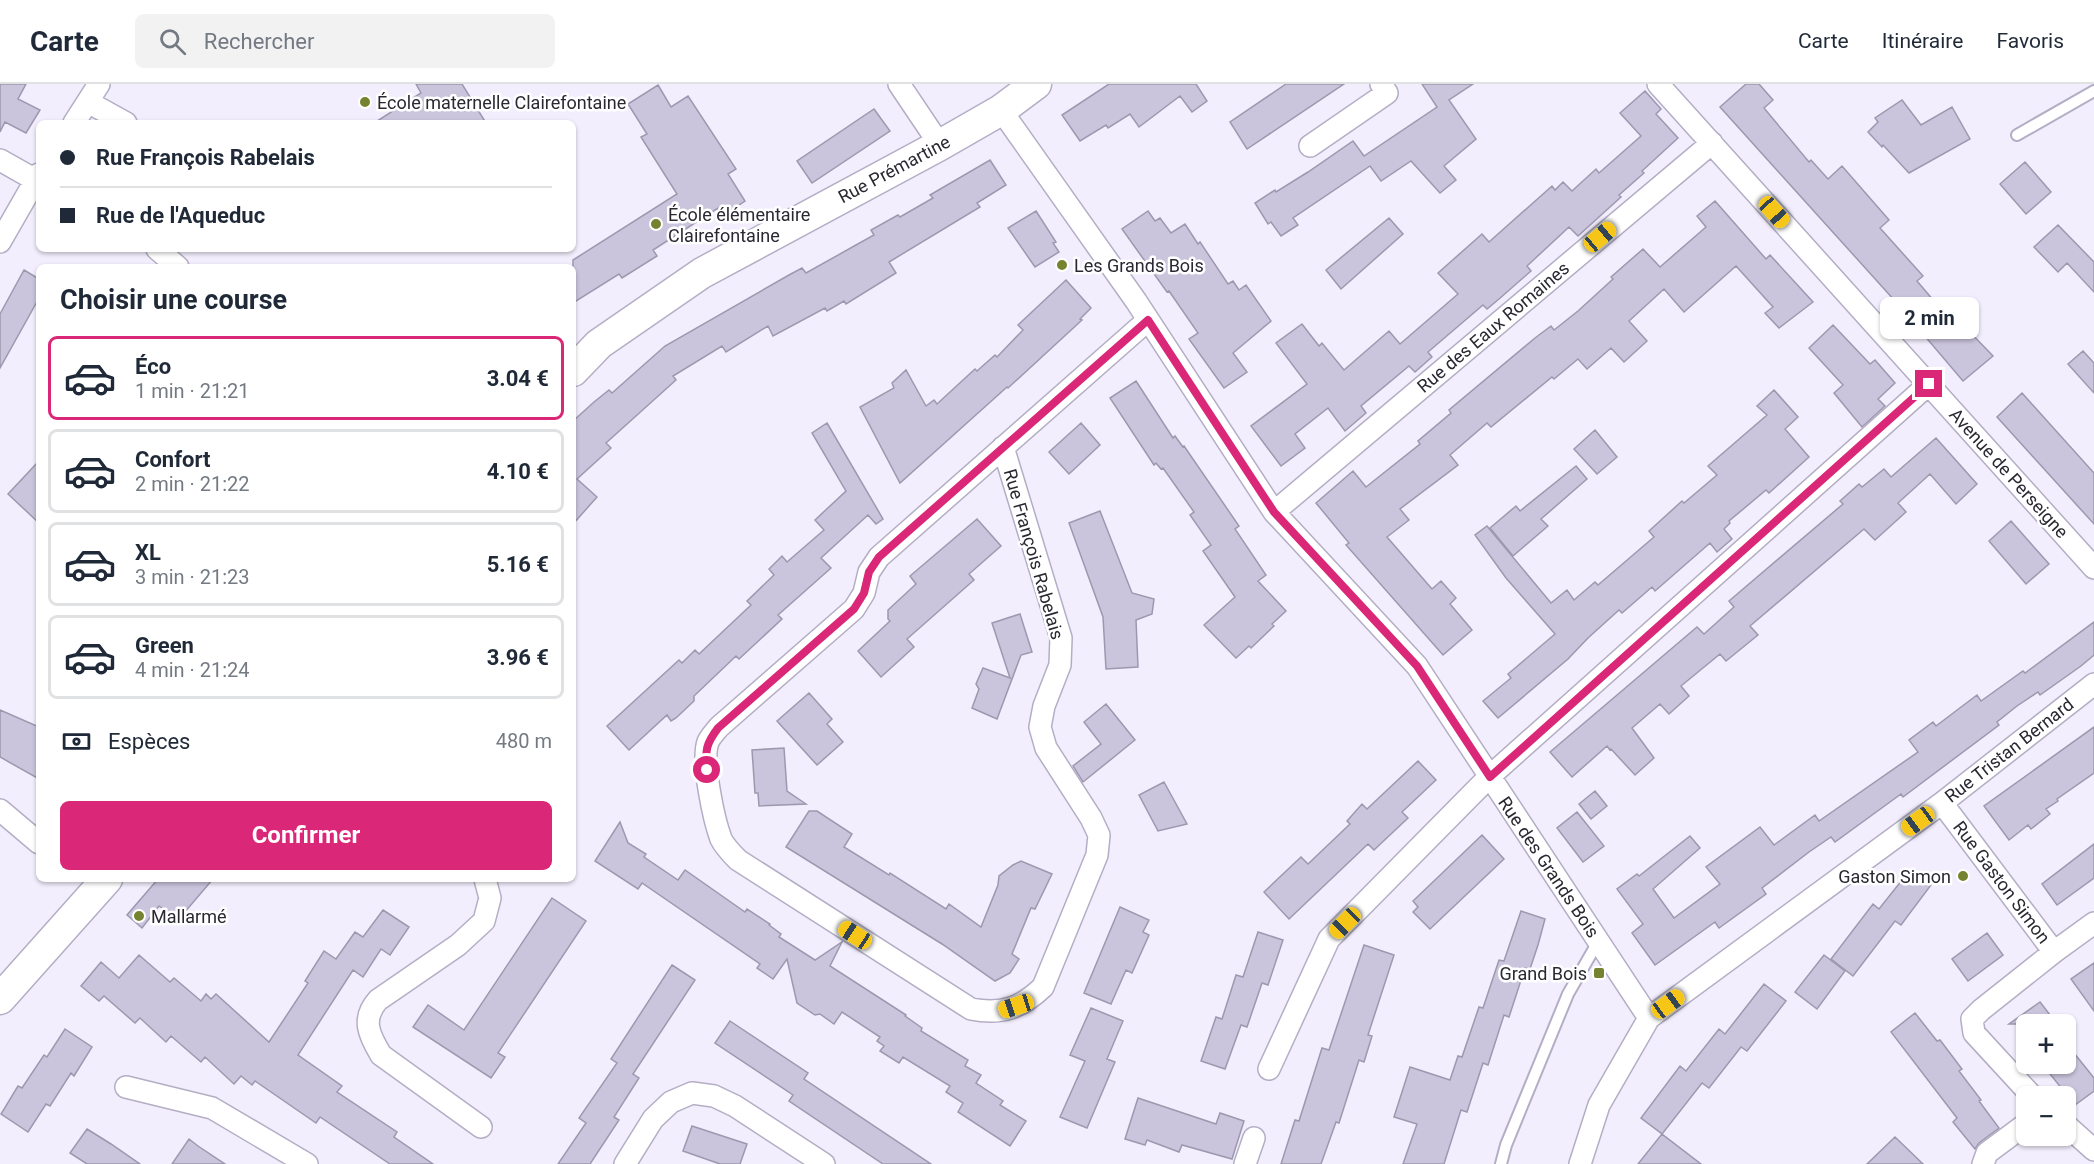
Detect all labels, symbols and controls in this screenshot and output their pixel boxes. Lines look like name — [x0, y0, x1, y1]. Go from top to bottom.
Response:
search box — [135, 14, 555, 68]
text: Carte — [30, 25, 99, 58]
icon: search — [156, 25, 189, 58]
text: Rechercher — [204, 29, 314, 54]
text: Carte — [1798, 29, 1849, 53]
text: Itinéraire — [1882, 29, 1963, 53]
text: Favoris — [1996, 29, 2064, 53]
place label: École maternelle Clairefontaine — [377, 92, 626, 113]
marker: École maternelle Clairefontaine — [358, 95, 372, 109]
street label: Rue Prémartine — [834, 131, 954, 207]
text: Rue François Rabelais — [96, 145, 315, 170]
car — [1755, 193, 1793, 231]
text: Rue de l'Aqueduc — [96, 203, 265, 228]
place label: École élémentaire Clairefontaine — [668, 204, 810, 246]
marker: École élémentaire Clairefontaine — [649, 217, 663, 231]
car — [1580, 219, 1620, 255]
place label: Les Grands Bois — [1074, 255, 1204, 276]
street label: Rue des Eaux Romaines — [1413, 257, 1573, 397]
marker: Les Grands Bois — [1055, 258, 1069, 272]
text: Choisir une course — [60, 284, 287, 316]
callout: 2 min — [1880, 297, 1978, 339]
text: 2 min — [1904, 306, 1955, 330]
icon: car — [63, 351, 117, 405]
text: Éco — [135, 354, 171, 379]
text: 3.04 € — [487, 366, 549, 391]
route end — [1915, 370, 1942, 397]
text: 1 min · 21:21 — [135, 379, 250, 403]
street label: Avenue de Perseigne — [1945, 404, 2073, 542]
icon: car — [63, 444, 117, 498]
text: Confort — [135, 447, 210, 472]
text: 4.10 € — [487, 459, 549, 484]
street label: Rue François Rabelais — [1000, 466, 1068, 642]
text: 2 min · 21:22 — [135, 472, 250, 496]
icon: car — [63, 537, 117, 591]
text: XL — [135, 540, 161, 565]
text: 5.16 € — [487, 552, 549, 577]
text: 3 min · 21:23 — [135, 565, 250, 589]
icon: car — [63, 630, 117, 684]
text: Green — [135, 633, 194, 658]
text: 3.96 € — [487, 645, 549, 670]
text: 4 min · 21:24 — [135, 658, 250, 682]
street label: Rue Tristan Bernard — [1941, 693, 2077, 807]
icon: cash — [60, 725, 93, 758]
text: Espèces — [108, 729, 190, 754]
text: 480 m — [496, 729, 552, 753]
route start — [693, 756, 720, 783]
street label: Rue des Grands Bois — [1494, 793, 1604, 941]
button: Confirmer — [60, 801, 552, 870]
car — [1898, 803, 1938, 839]
street label: Rue Gaston Simon — [1949, 817, 2055, 947]
place label: Gaston Simon — [1838, 866, 1951, 887]
marker: Gaston Simon — [1956, 869, 1970, 883]
car — [1326, 904, 1364, 942]
place label: Mallarmé — [151, 906, 226, 927]
marker: Mallarmé — [132, 909, 146, 923]
car — [835, 918, 875, 952]
place label: Grand Bois — [1499, 963, 1587, 984]
marker: Grand Bois — [1592, 966, 1606, 980]
car — [1648, 986, 1688, 1022]
car — [996, 992, 1036, 1020]
map controls — [2016, 1014, 2076, 1146]
button: + — [2016, 1014, 2076, 1074]
button: − — [2016, 1086, 2076, 1146]

